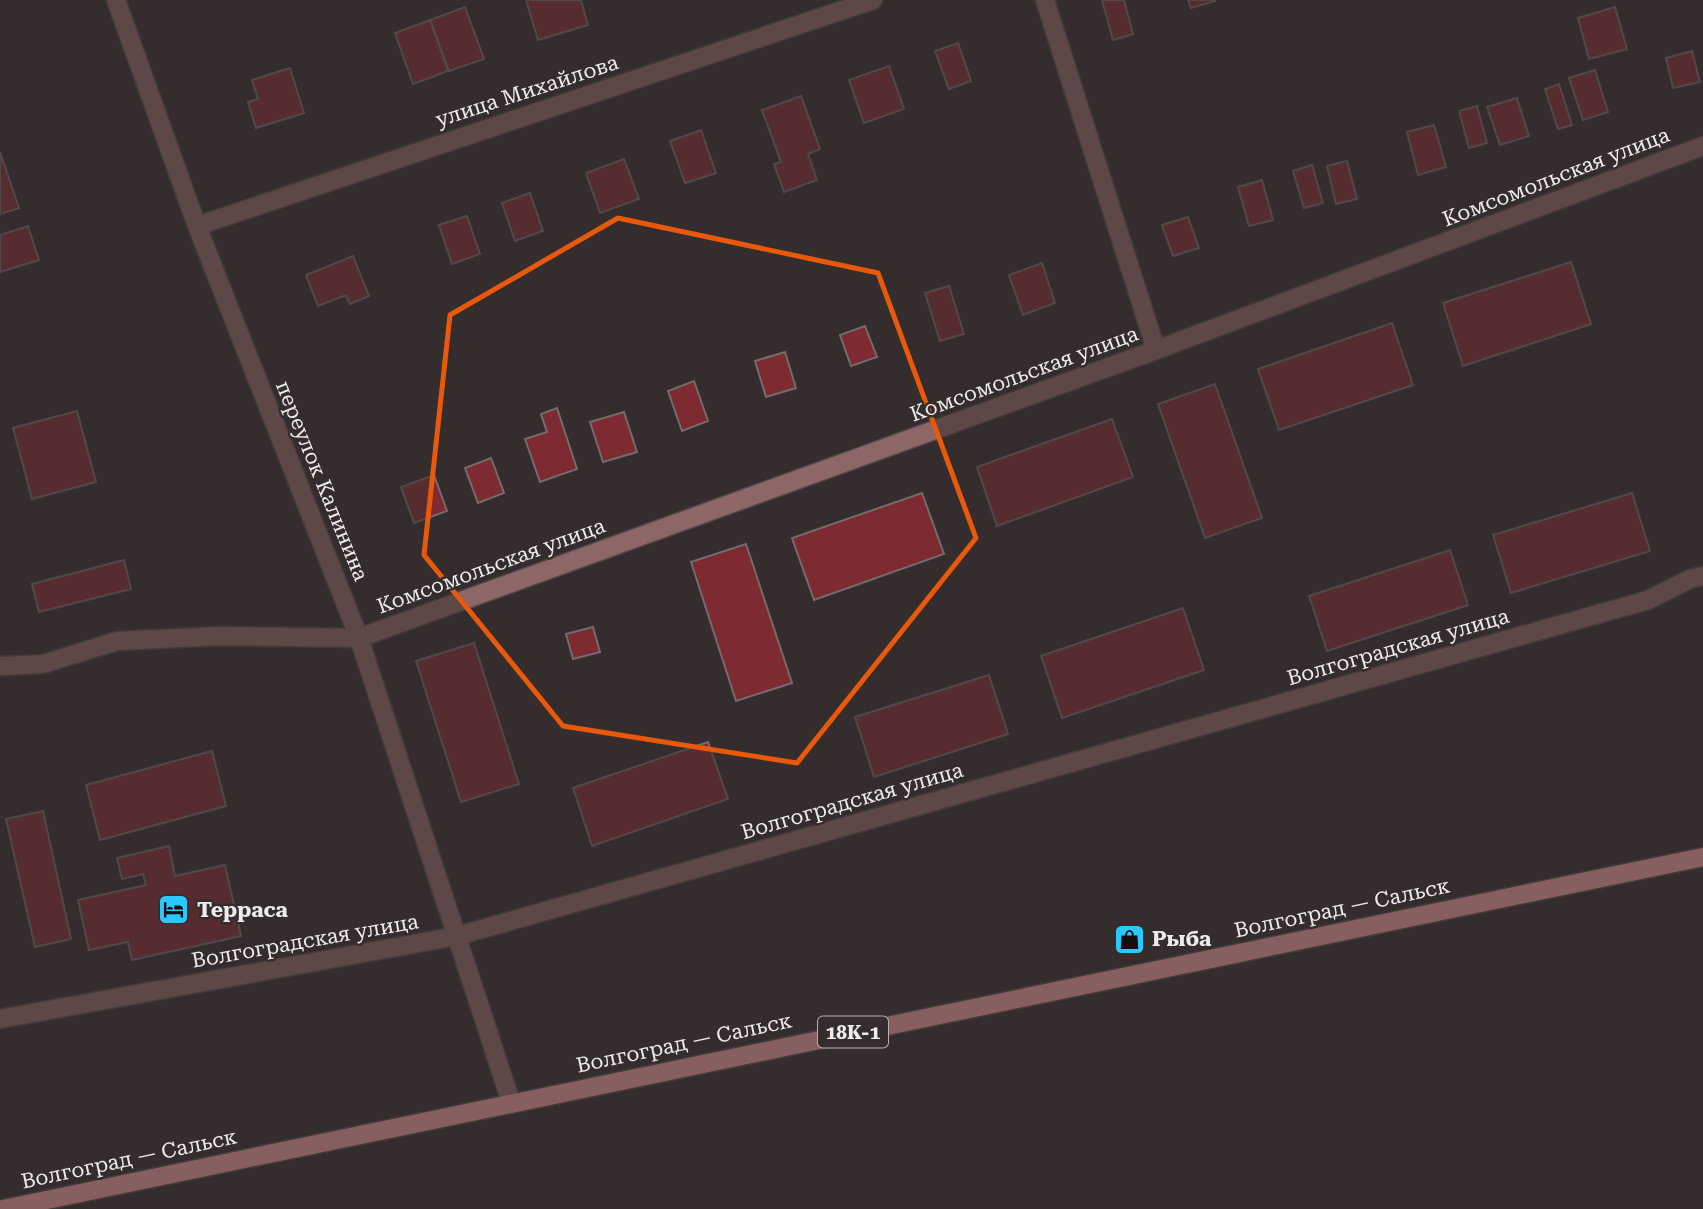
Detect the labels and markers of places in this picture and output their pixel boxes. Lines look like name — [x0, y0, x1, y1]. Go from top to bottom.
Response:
hotel icon: Терраса — [157, 893, 191, 927]
place label: Терраса — [197, 898, 289, 922]
shop icon: Рыба — [1112, 922, 1146, 956]
place label: Рыба — [1152, 927, 1212, 951]

